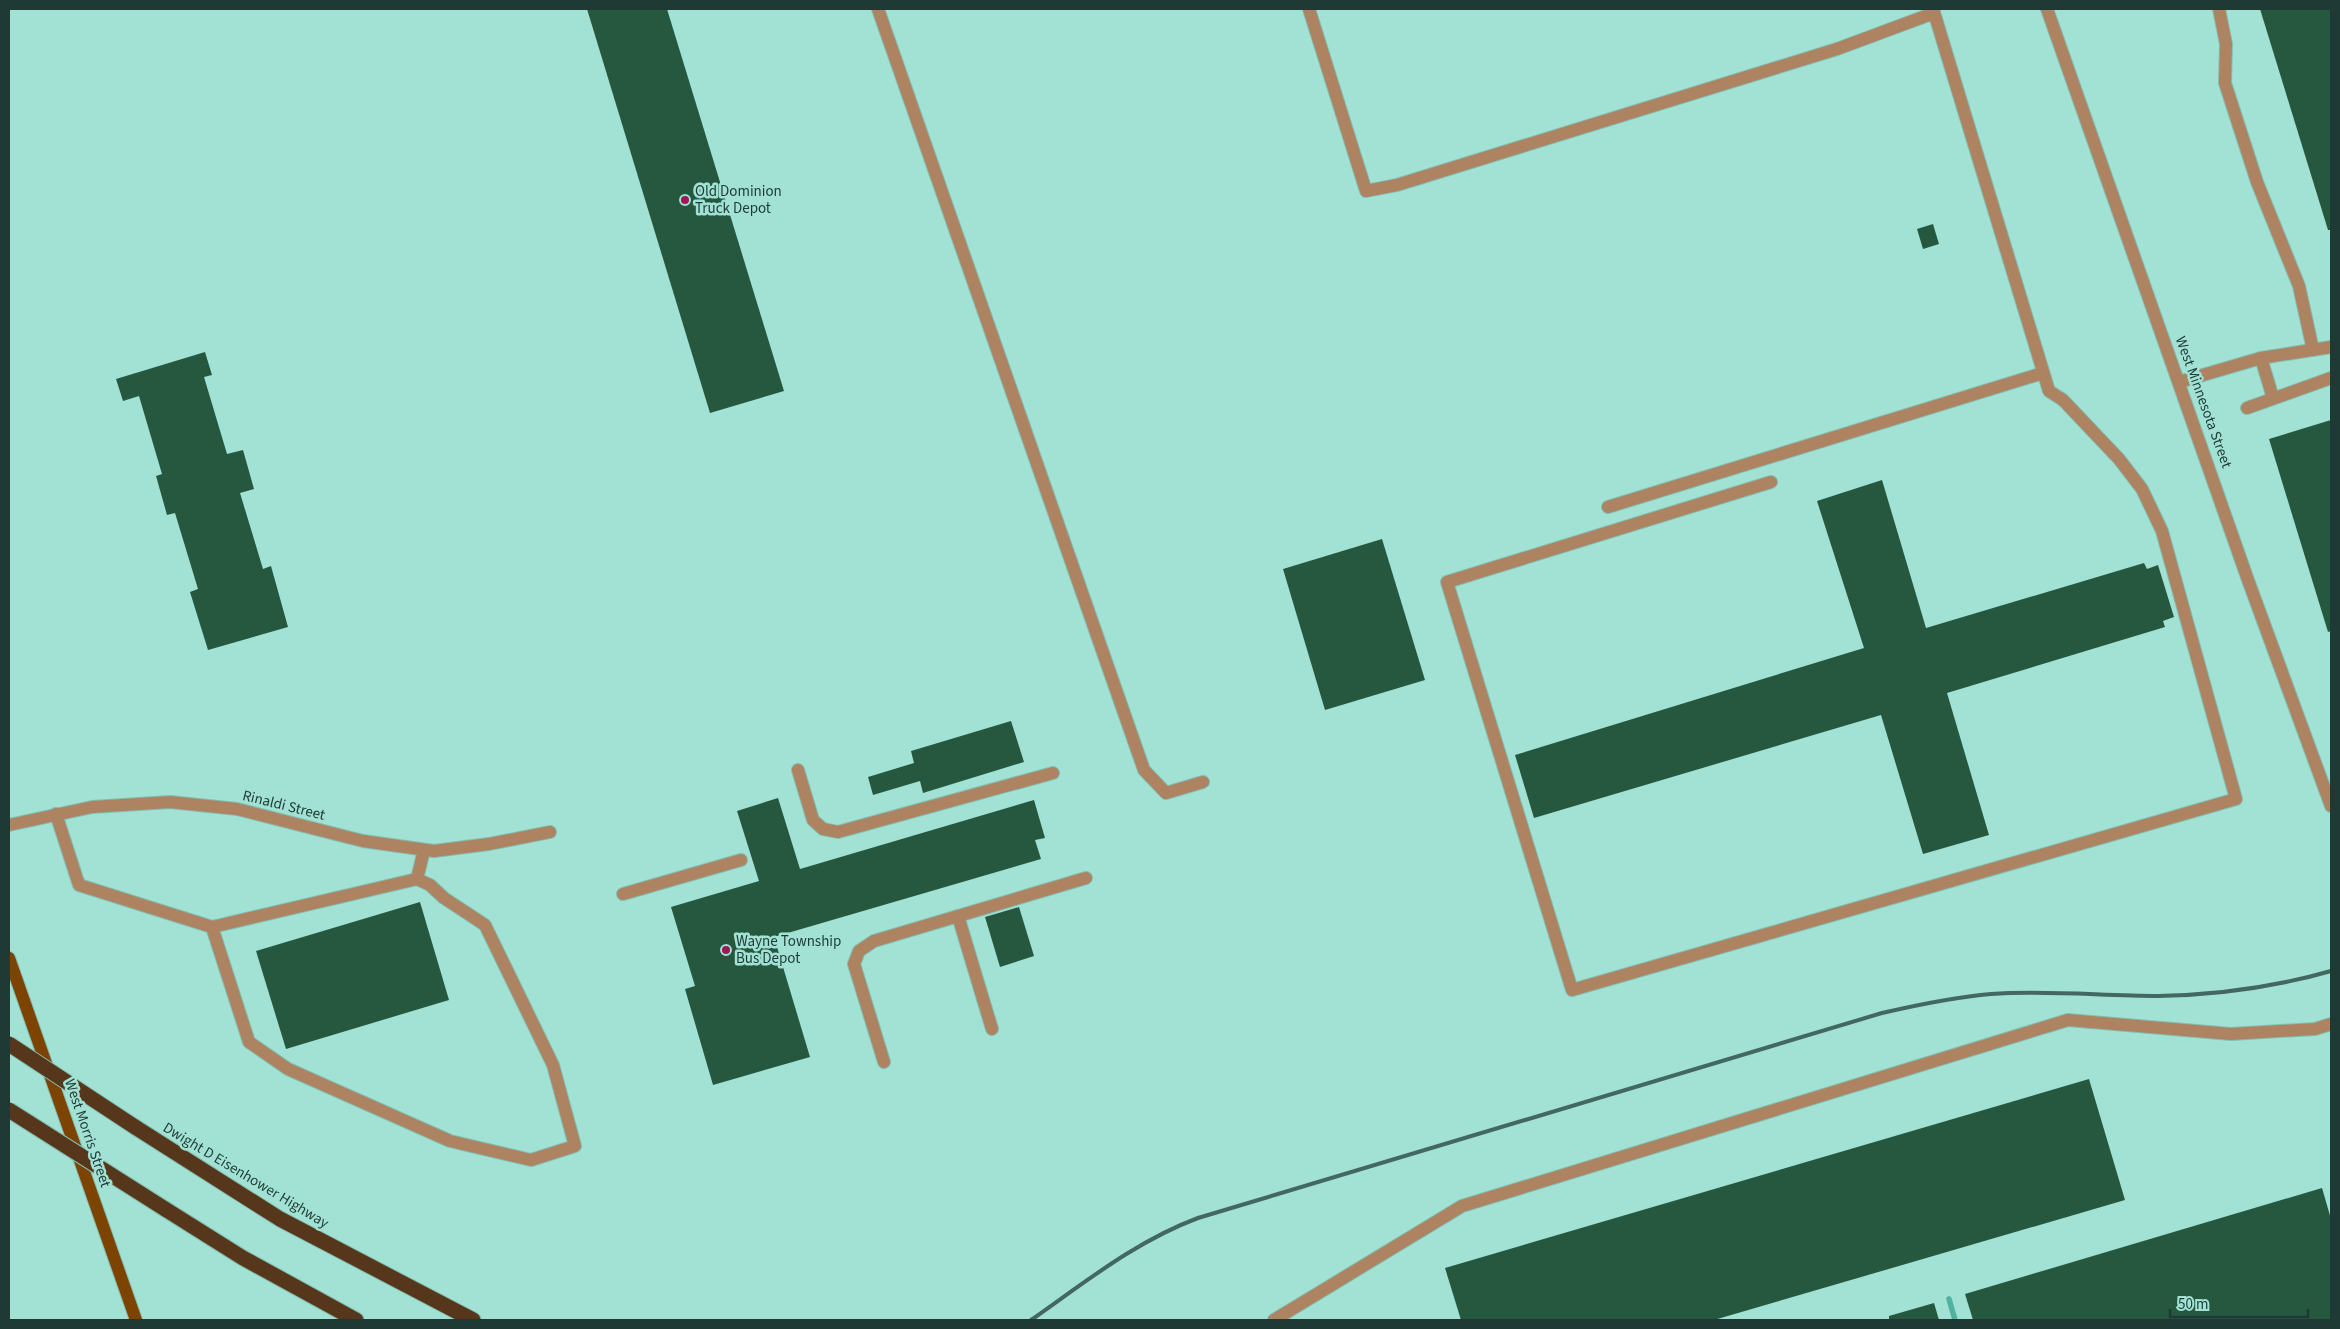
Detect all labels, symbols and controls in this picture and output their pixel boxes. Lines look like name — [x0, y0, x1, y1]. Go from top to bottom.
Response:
place label: Old Dominion Truck Depot — [695, 181, 782, 219]
marker: Old Dominion Truck Depot — [679, 194, 691, 206]
street label: West Minnesota Street — [2170, 333, 2237, 471]
street label: Rinaldi Street — [240, 785, 327, 826]
place label: Wayne Township Bus Depot — [736, 931, 841, 969]
marker: Wayne Township Bus Depot — [720, 944, 732, 956]
street label: West Morris Street — [59, 1076, 116, 1190]
street label: Dwight D Eisenhower Highway — [159, 1117, 333, 1233]
scale bar — [2170, 1286, 2308, 1318]
text: 50 m — [2178, 1294, 2208, 1315]

